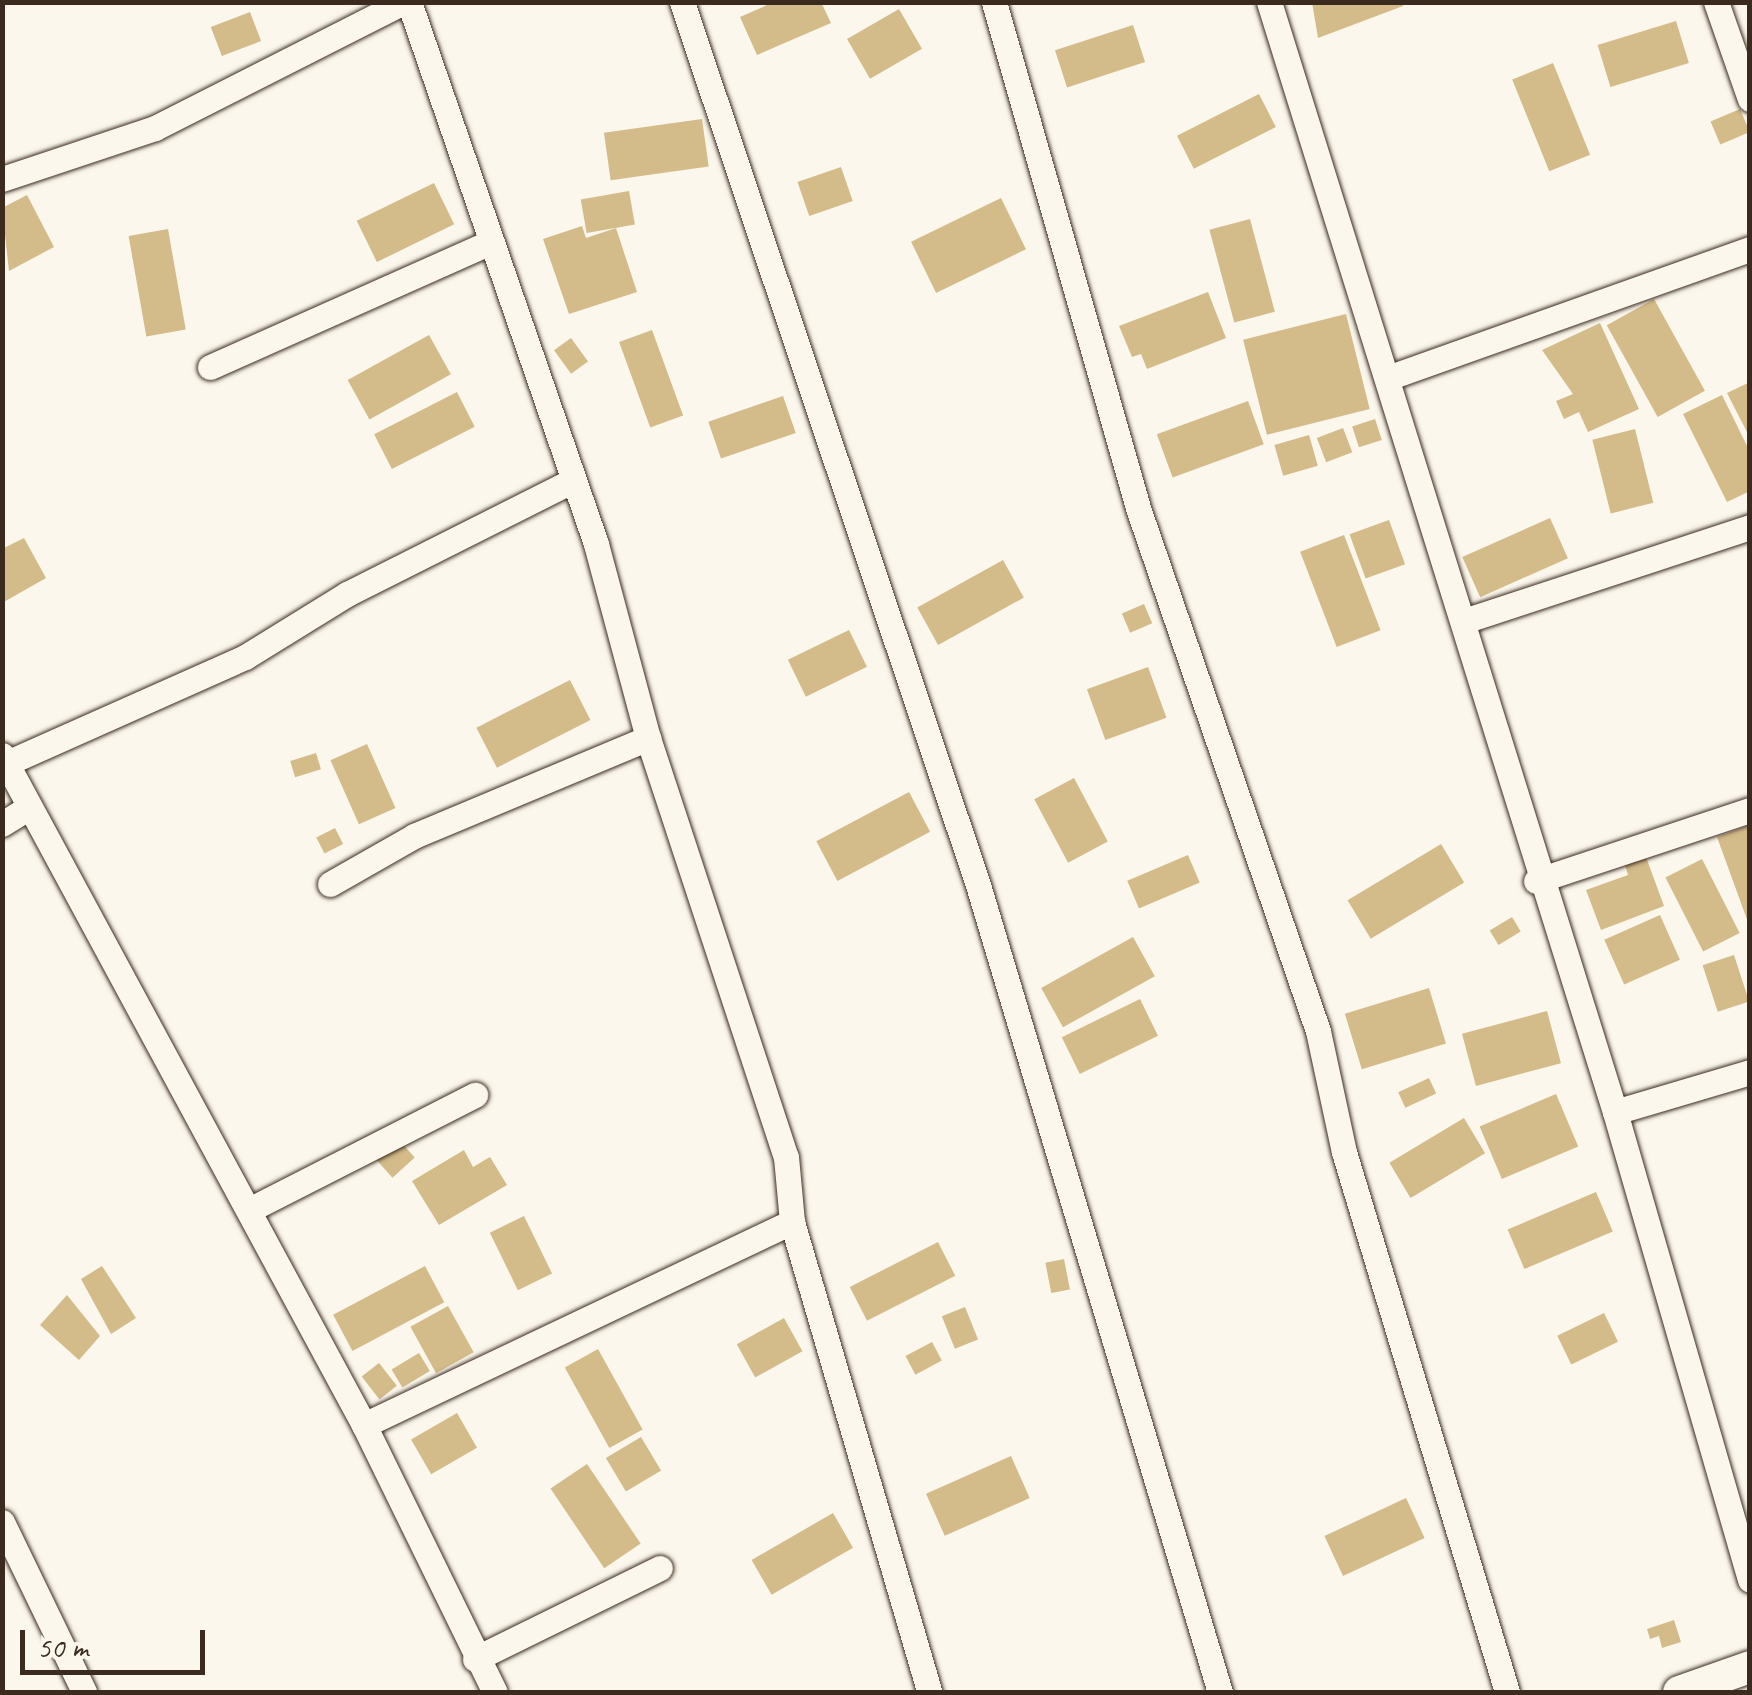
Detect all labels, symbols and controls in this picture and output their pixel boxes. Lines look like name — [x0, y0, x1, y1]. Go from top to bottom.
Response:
scale bar — [25, 1610, 210, 1672]
text: 50 m — [37, 1628, 88, 1666]

